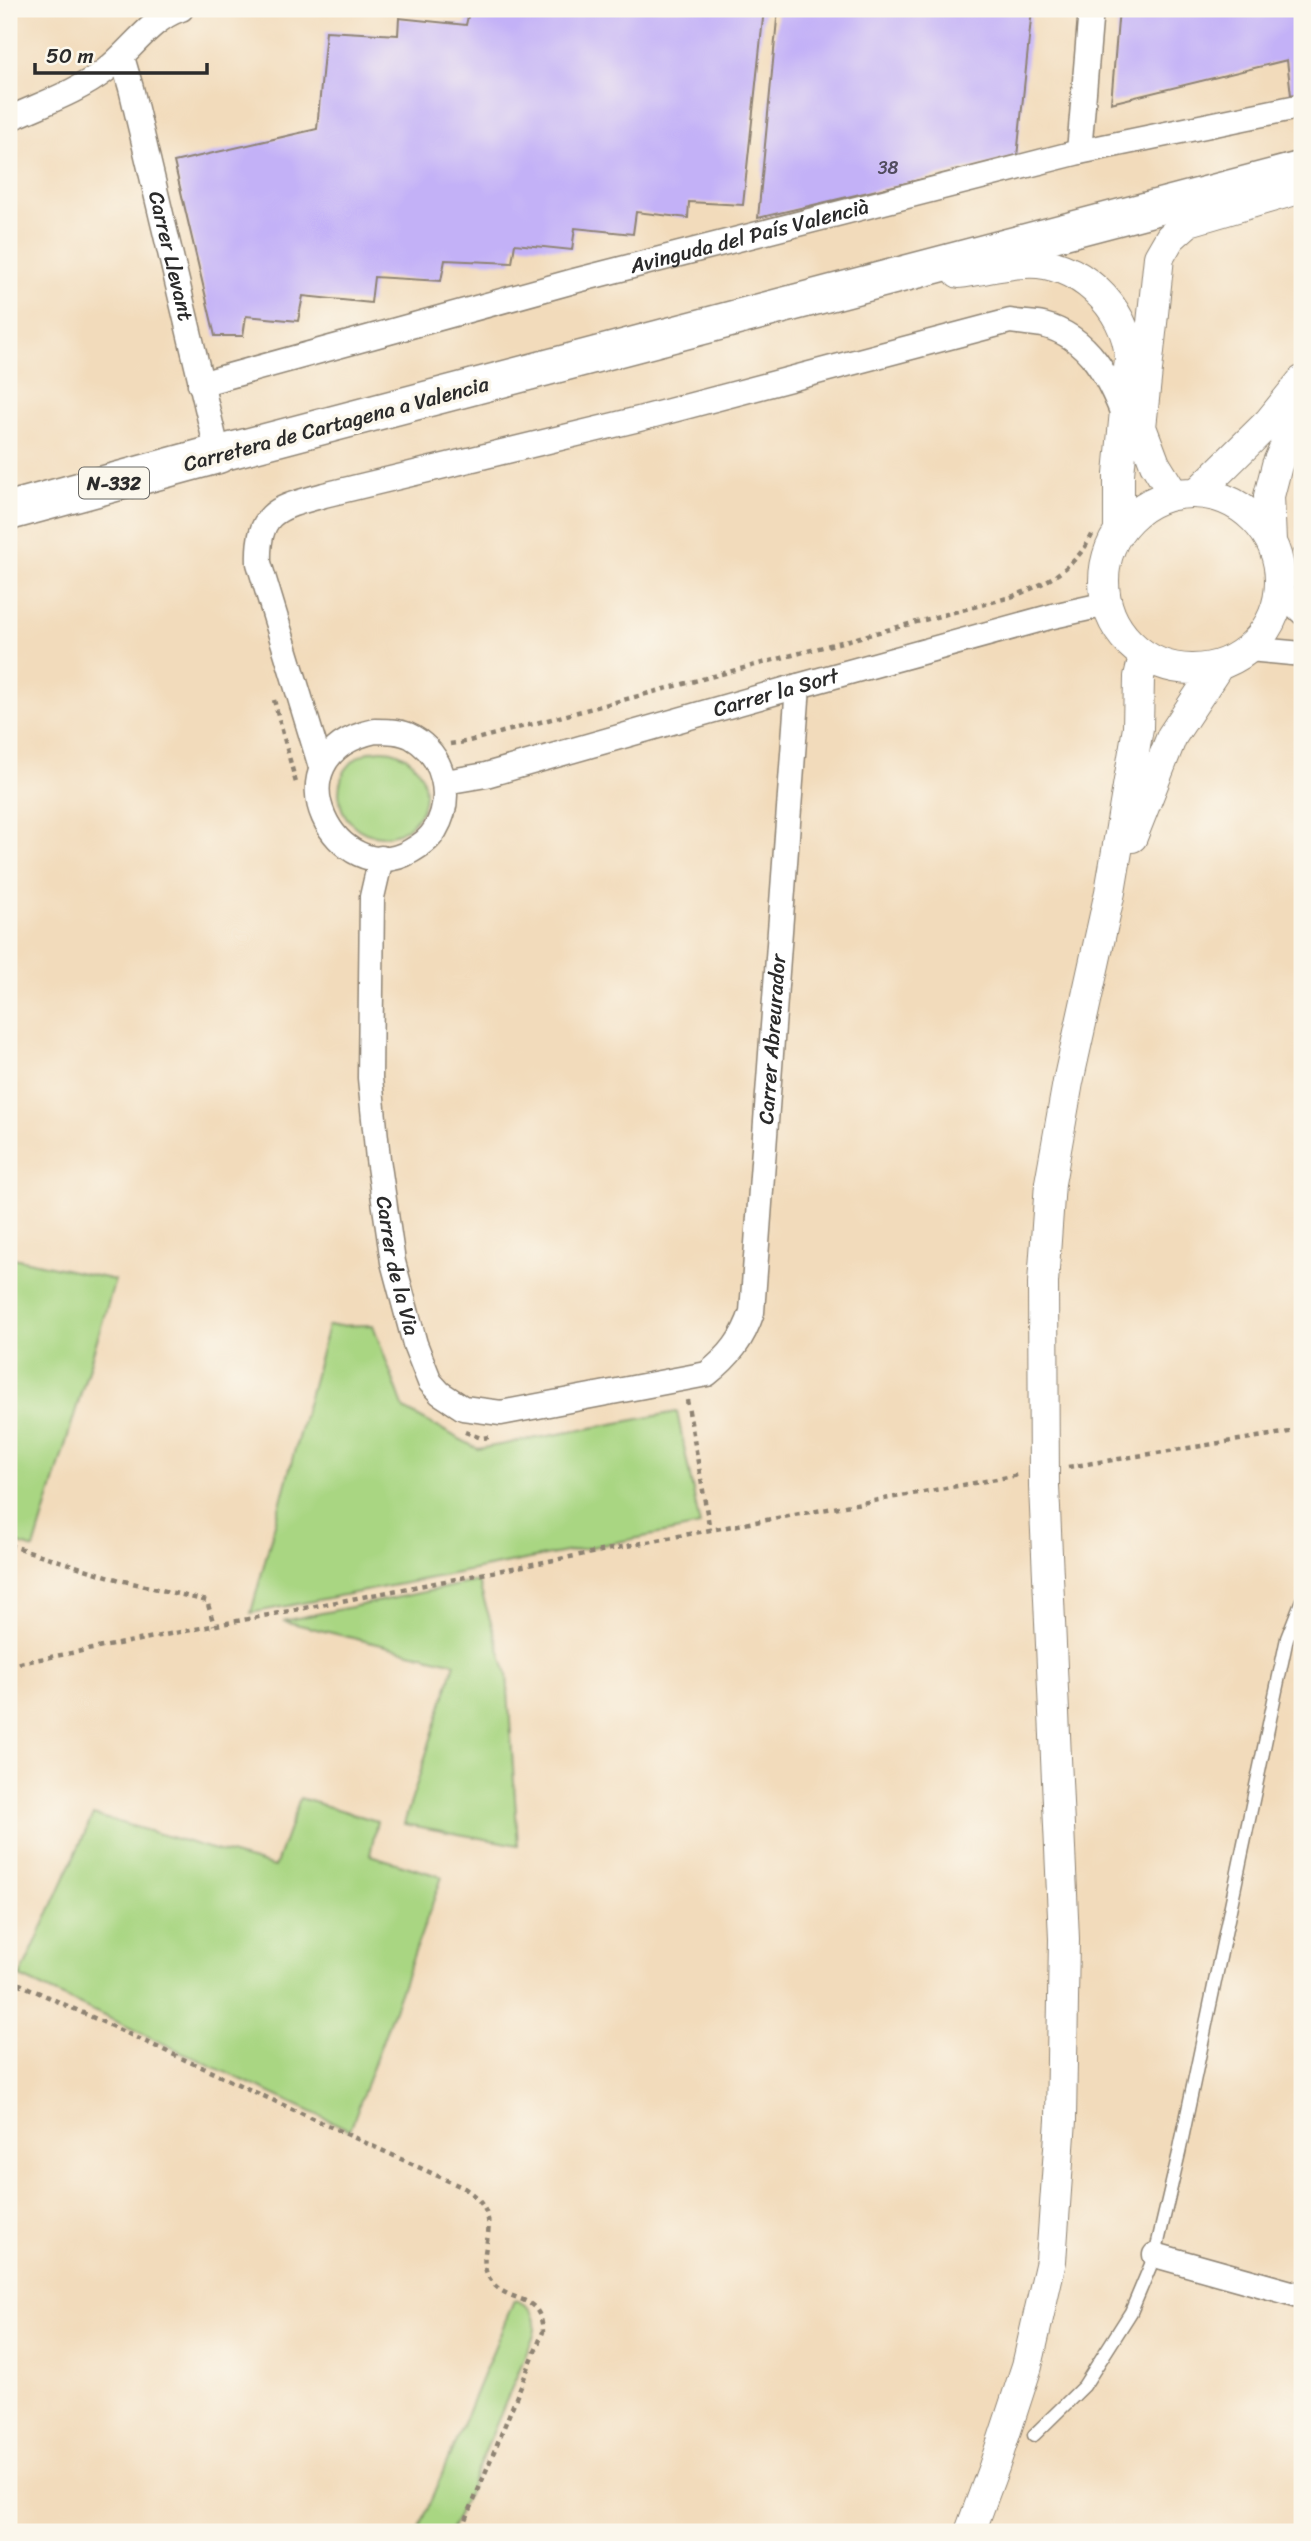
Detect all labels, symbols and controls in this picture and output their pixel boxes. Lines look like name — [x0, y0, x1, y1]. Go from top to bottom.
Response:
scale bar — [35, 32, 206, 76]
text: 50 m — [46, 37, 94, 75]
house number: 38 — [878, 152, 899, 184]
street label: Carrer Llevant — [137, 187, 205, 325]
street label: Avinguda del País Valencià — [625, 187, 873, 285]
street label: Carretera de Cartagena a Valencia — [179, 365, 493, 483]
road number: N-332 — [79, 468, 149, 498]
street label: Carrer la Sort — [709, 656, 844, 728]
street label: Carrer Abreurador — [747, 951, 797, 1126]
street label: Carrer de la Via — [365, 1193, 431, 1340]

